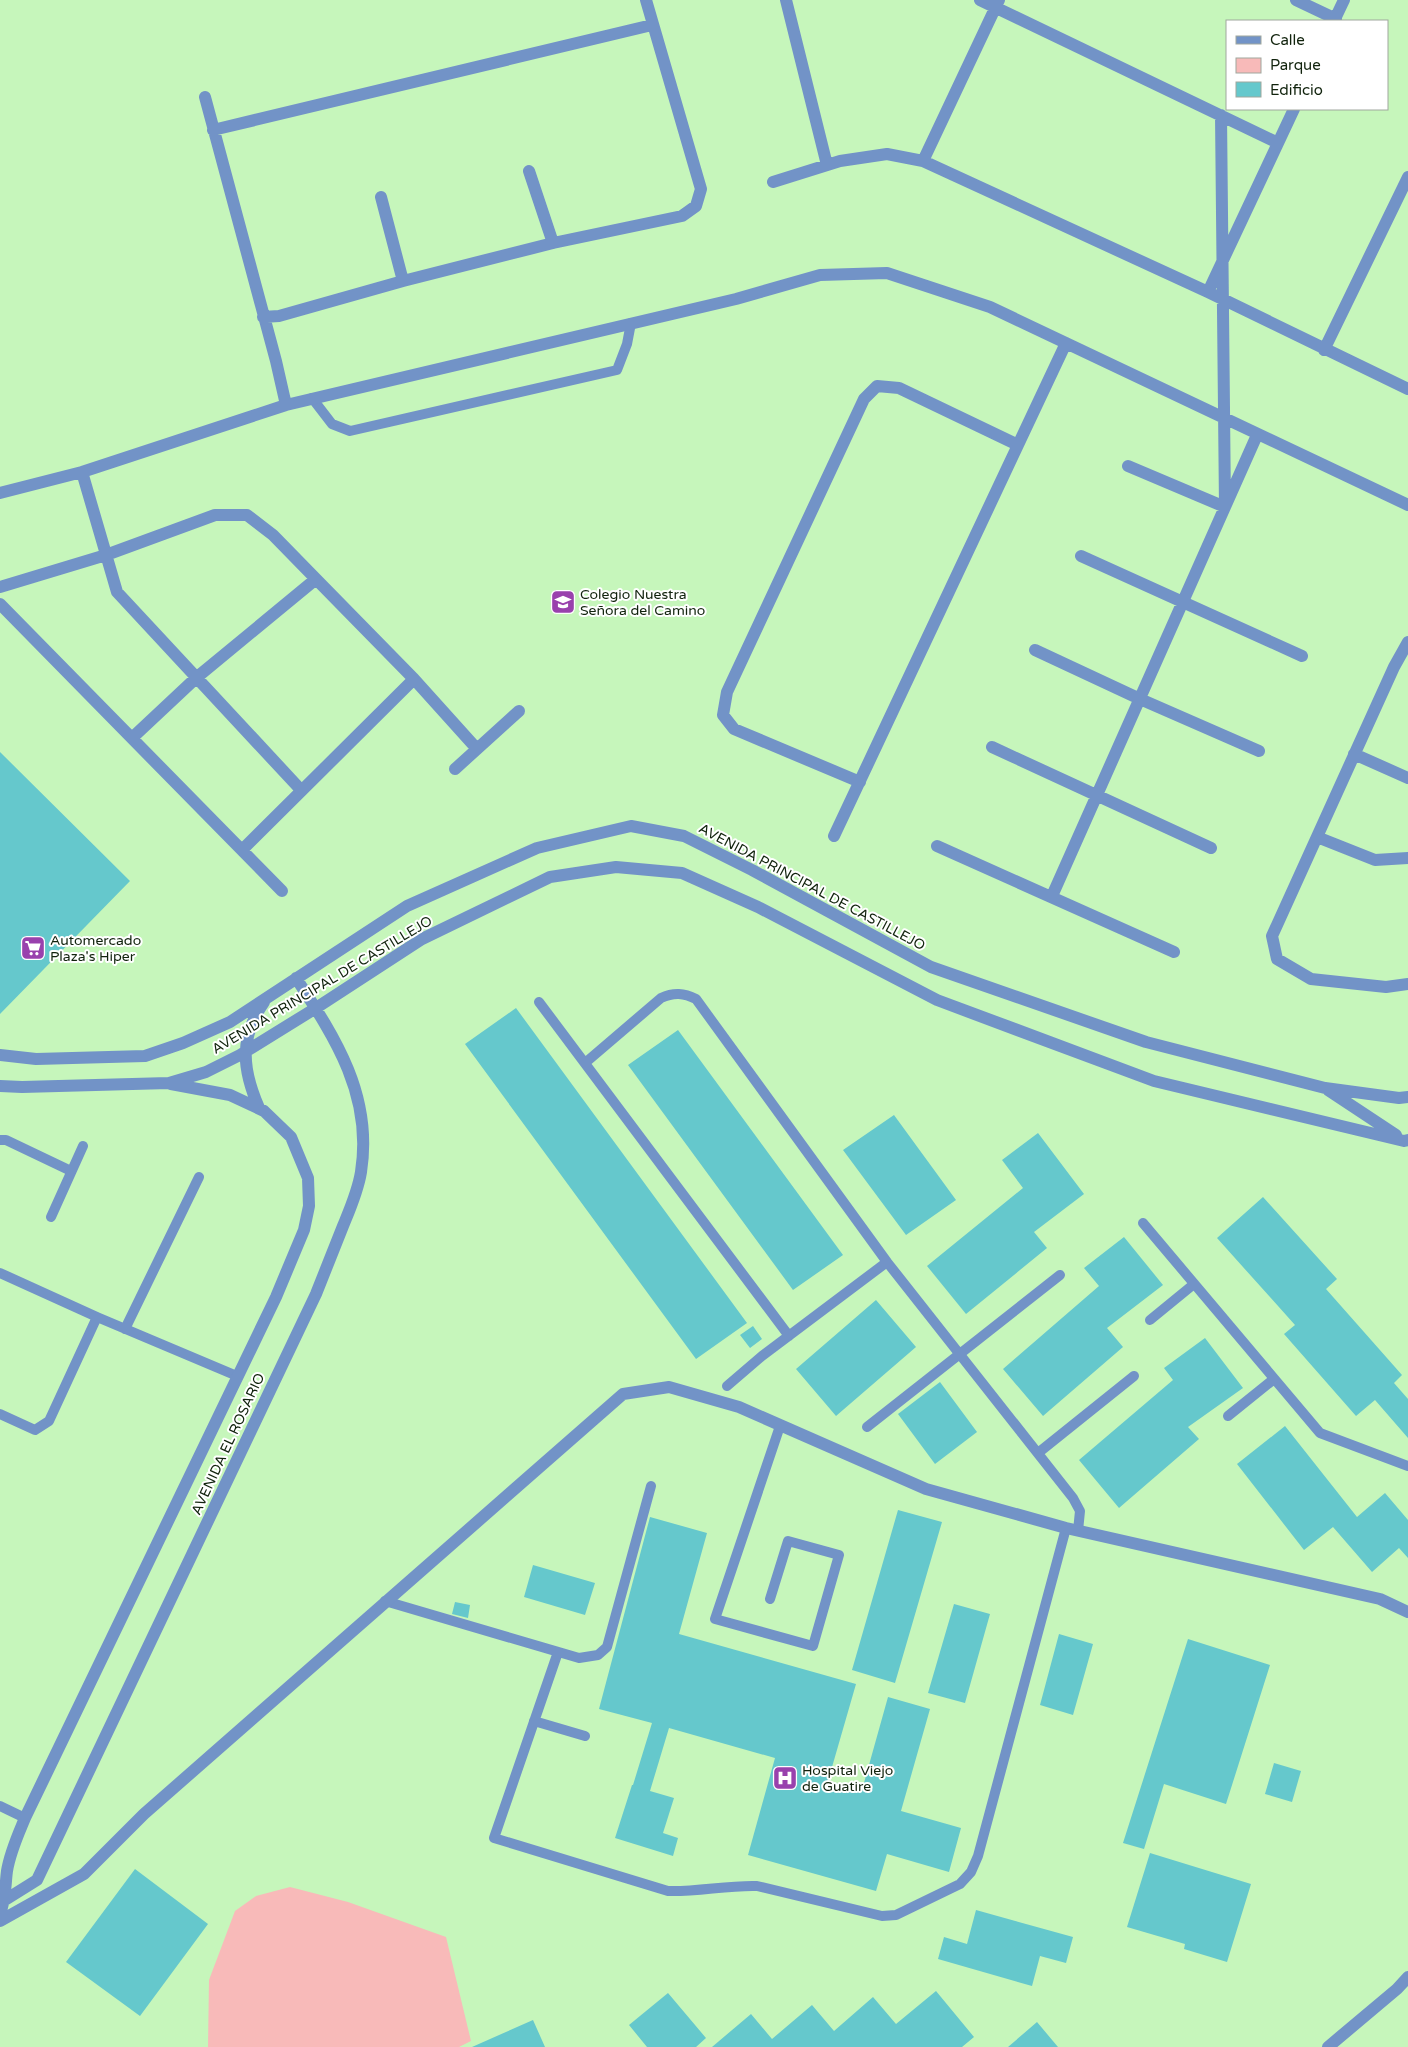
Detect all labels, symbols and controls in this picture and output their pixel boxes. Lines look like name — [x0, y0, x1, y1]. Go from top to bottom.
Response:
legend — [1226, 20, 1388, 110]
text: Calle — [1270, 31, 1305, 49]
text: Parque — [1270, 56, 1321, 74]
text: Edificio — [1270, 81, 1323, 99]
place label: Colegio Nuestra Señora del Camino — [580, 586, 705, 619]
school or university icon: Colegio Nuestra Señora del Camino — [550, 589, 576, 615]
street label: AVENIDA PRINCIPAL DE CASTILLEJO — [696, 820, 928, 954]
street label: AVENIDA PRINCIPAL DE CASTILLEJO — [209, 912, 435, 1058]
place label: Automercado Plaza's Hiper — [50, 932, 141, 965]
supermarket icon: Automercado Plaza's Hiper — [20, 935, 46, 961]
street label: AVENIDA EL ROSARIO — [188, 1370, 268, 1518]
place label: Hospital Viejo de Guatire — [802, 1762, 893, 1795]
hospital icon: Hospital Viejo de Guatire — [772, 1765, 798, 1791]

